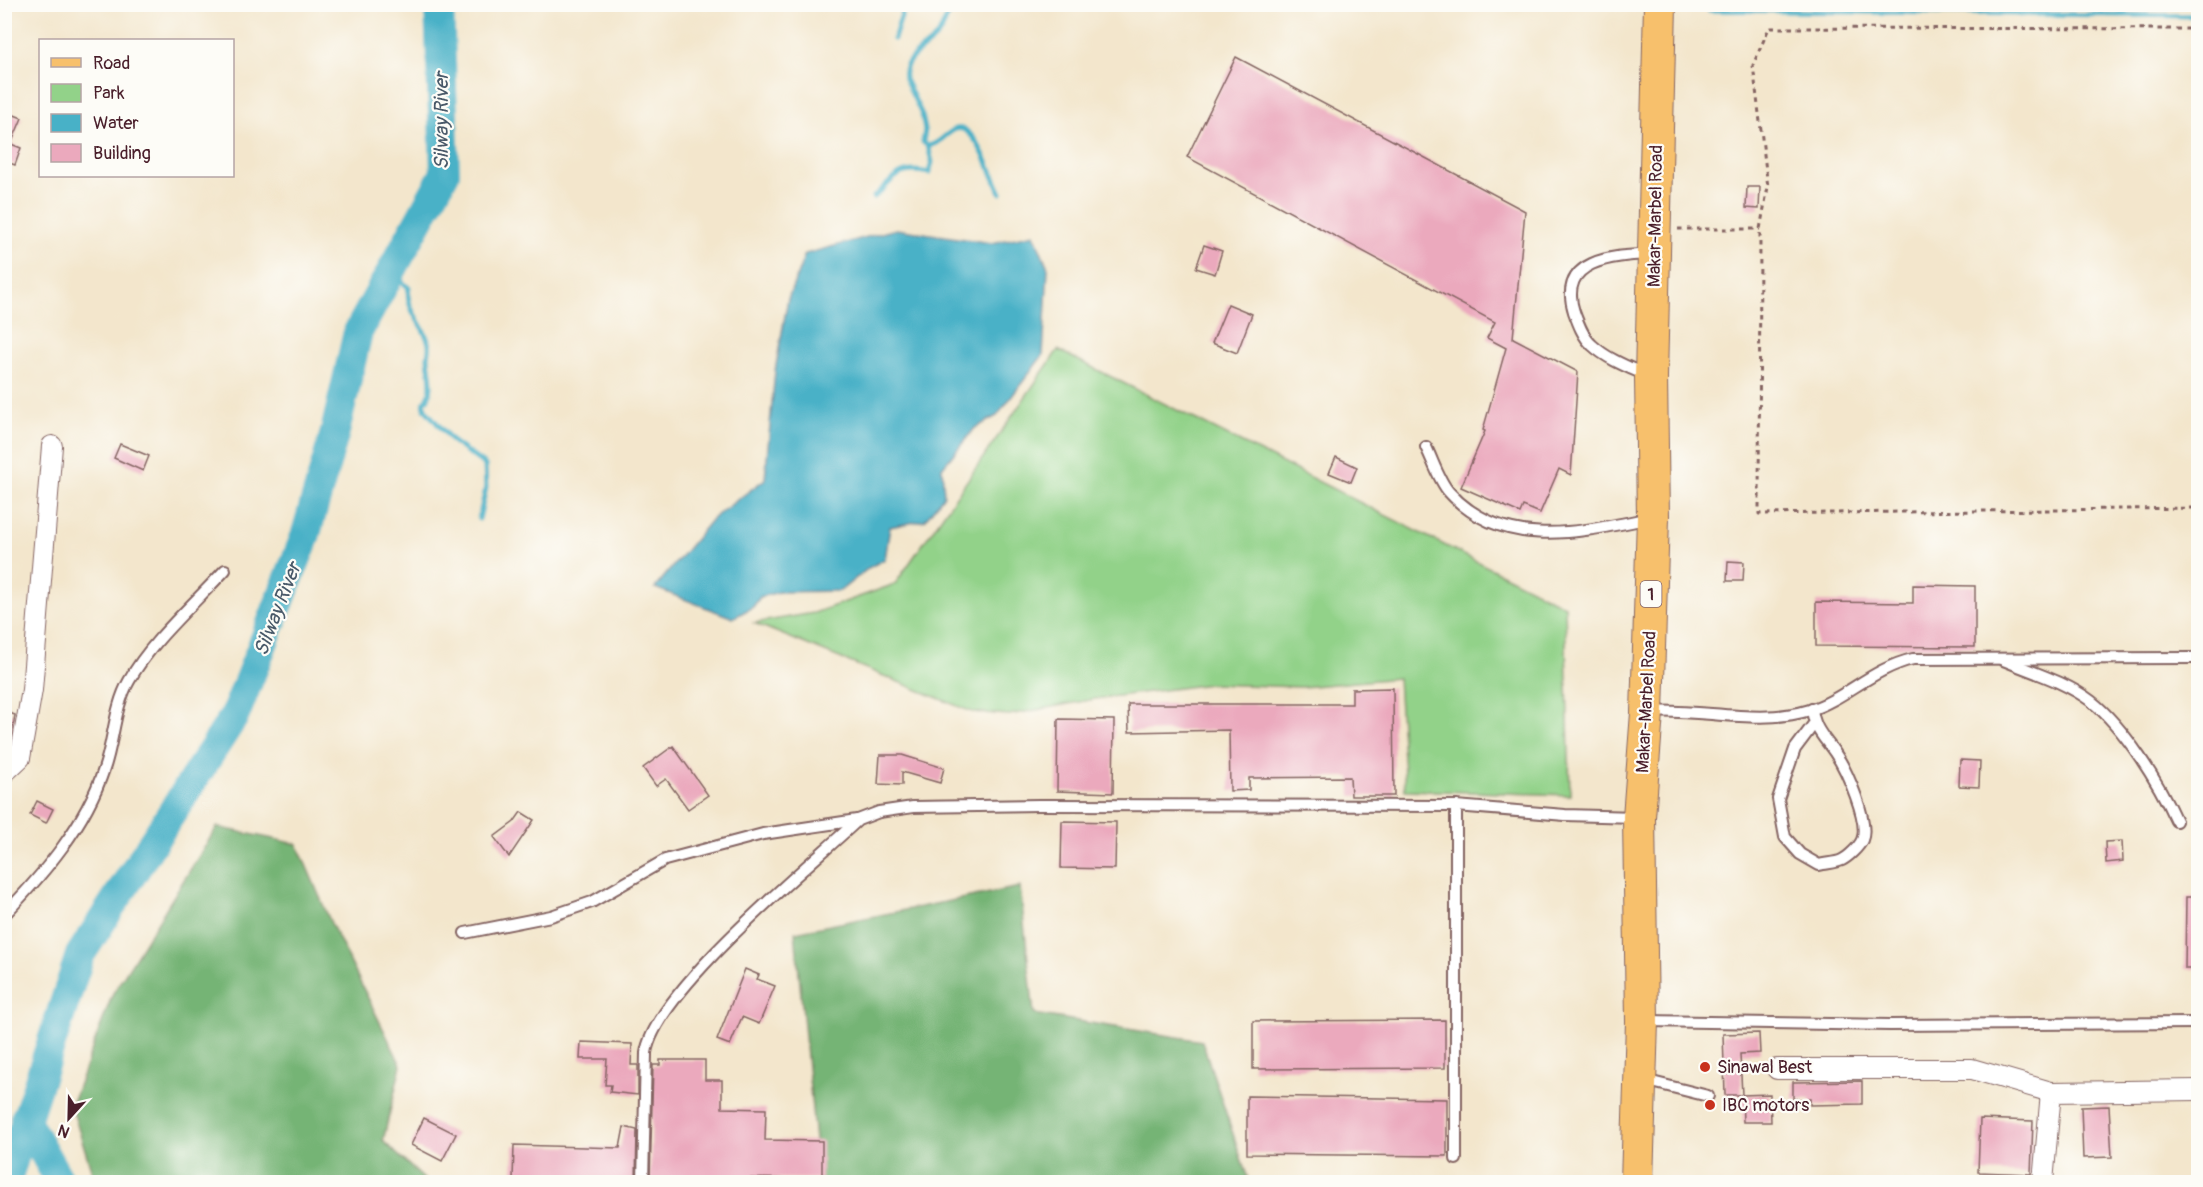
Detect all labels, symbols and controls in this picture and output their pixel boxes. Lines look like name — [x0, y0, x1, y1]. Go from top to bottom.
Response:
legend — [39, 39, 234, 177]
text: Road — [93, 52, 130, 75]
water label: Silway River — [429, 69, 454, 170]
text: Park — [93, 82, 125, 105]
text: Water — [93, 112, 139, 135]
text: Building — [93, 142, 151, 165]
street label: Makar-Marbel Road — [1643, 145, 1668, 287]
water label: Silway River — [248, 557, 308, 659]
road number: 1 — [1640, 581, 1662, 607]
street label: Makar-Marbel Road — [1631, 630, 1662, 774]
place label: Sinawal Best — [1717, 1056, 1813, 1079]
marker: Sinawal Best — [1698, 1060, 1712, 1074]
north arrow — [39, 1088, 99, 1148]
place label: IBC motors — [1722, 1094, 1809, 1117]
marker: IBC motors — [1703, 1098, 1717, 1112]
text: N — [55, 1120, 73, 1142]

